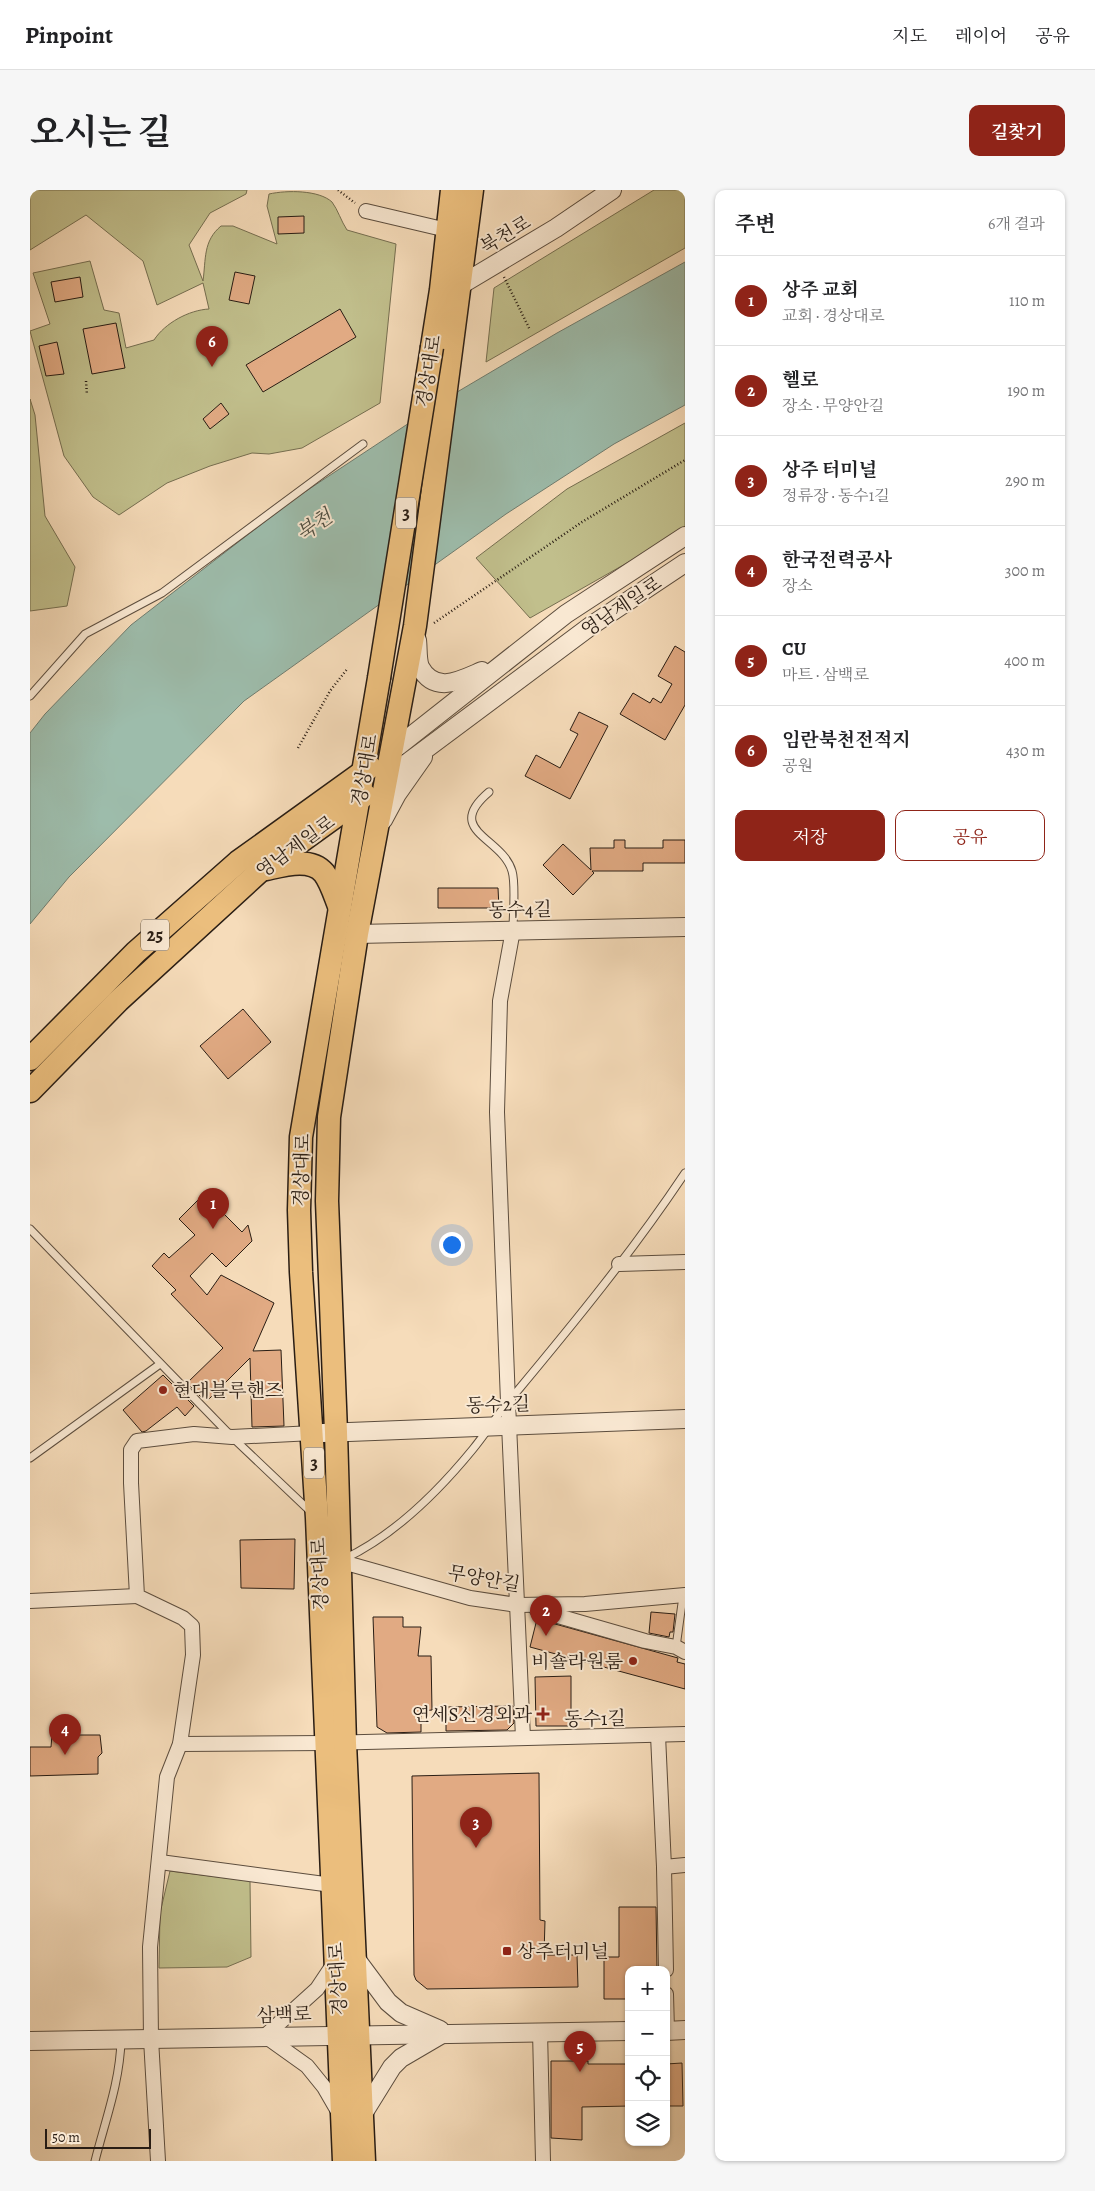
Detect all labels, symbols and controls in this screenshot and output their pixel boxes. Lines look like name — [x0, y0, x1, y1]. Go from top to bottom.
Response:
text: Pinpoint — [25, 19, 113, 51]
text: 지도 — [892, 24, 927, 48]
text: 레이어 — [955, 24, 1007, 48]
text: 공유 — [1035, 24, 1070, 48]
button: 길찾기 — [969, 105, 1065, 156]
text: 오시는 길 — [30, 108, 171, 156]
street label: 북천로 — [475, 210, 536, 260]
text: 주변 — [735, 210, 776, 238]
text: 6개 결과 — [988, 213, 1045, 235]
text: 상주 교회 — [782, 277, 859, 303]
text: 1 — [748, 290, 754, 312]
text: 110 m — [1009, 290, 1045, 312]
text: 교회 · 경상대로 — [782, 305, 884, 327]
pin: 6 — [196, 326, 228, 367]
street label: 경상대로 — [410, 333, 448, 409]
text: 헬로 — [782, 367, 819, 393]
text: 2 — [747, 380, 755, 402]
text: 190 m — [1007, 380, 1045, 402]
text: 장소 · 무양안길 — [782, 395, 884, 417]
text: 상주 터미널 — [782, 457, 877, 483]
text: 3 — [748, 470, 754, 492]
text: 290 m — [1005, 470, 1045, 492]
text: 정류장 · 동수1길 — [782, 485, 890, 507]
road number: 3 — [396, 497, 416, 528]
water label: 북천 — [291, 502, 339, 548]
text: 한국전력공사 — [782, 547, 892, 573]
text: 4 — [747, 560, 755, 582]
text: 300 m — [1005, 560, 1045, 582]
street label: 영남제일로 — [576, 570, 667, 643]
text: 장소 — [782, 575, 813, 597]
text: CU — [782, 636, 806, 662]
text: 5 — [748, 650, 754, 672]
text: 400 m — [1004, 650, 1045, 672]
text: 마트 · 삼백로 — [782, 664, 869, 686]
text: 임란북천전적지 — [782, 727, 910, 753]
street label: 경상대로 — [346, 732, 384, 809]
text: 6 — [747, 740, 755, 762]
text: 430 m — [1006, 740, 1045, 762]
text: 공원 — [782, 755, 813, 777]
street label: 영남제일로 — [251, 809, 340, 884]
button: 저장 — [735, 810, 885, 861]
button: 공유 — [895, 810, 1045, 861]
street label: 동수4길 — [488, 896, 552, 924]
road number: 25 — [141, 920, 169, 950]
street label: 경상대로 — [288, 1133, 316, 1207]
pin: 1 — [197, 1188, 229, 1229]
your location — [439, 1232, 465, 1258]
place label: 현대블루핸즈 — [173, 1378, 283, 1404]
marker: 현대블루핸즈 — [157, 1384, 169, 1396]
street label: 동수2길 — [466, 1391, 531, 1419]
road number: 3 — [304, 1448, 324, 1478]
street label: 경상대로 — [306, 1537, 334, 1611]
street label: 무양안길 — [445, 1560, 522, 1598]
pin: 2 — [530, 1595, 562, 1636]
place label: 비숄라원룸 — [531, 1649, 623, 1675]
marker: 비숄라원룸 — [627, 1655, 639, 1667]
place label: 연세S신경외과 — [412, 1702, 533, 1728]
street label: 동수1길 — [564, 1705, 626, 1733]
marker: 연세S신경외과 — [536, 1707, 550, 1721]
pin: 4 — [49, 1714, 81, 1755]
pin: 3 — [460, 1807, 492, 1848]
place label: 상주터미널 — [517, 1939, 609, 1965]
street label: 경상대로 — [323, 1942, 353, 2016]
marker: 상주터미널 — [501, 1945, 513, 1957]
map controls — [625, 1966, 670, 2146]
button: + — [625, 1966, 670, 2011]
street label: 삼백로 — [256, 2001, 312, 2029]
button: − — [625, 2011, 670, 2056]
pin: 5 — [564, 2031, 596, 2072]
button: locate — [625, 2056, 670, 2101]
button: layers — [625, 2101, 670, 2146]
scale bar — [45, 2126, 151, 2149]
text: 50 m — [52, 2128, 80, 2147]

